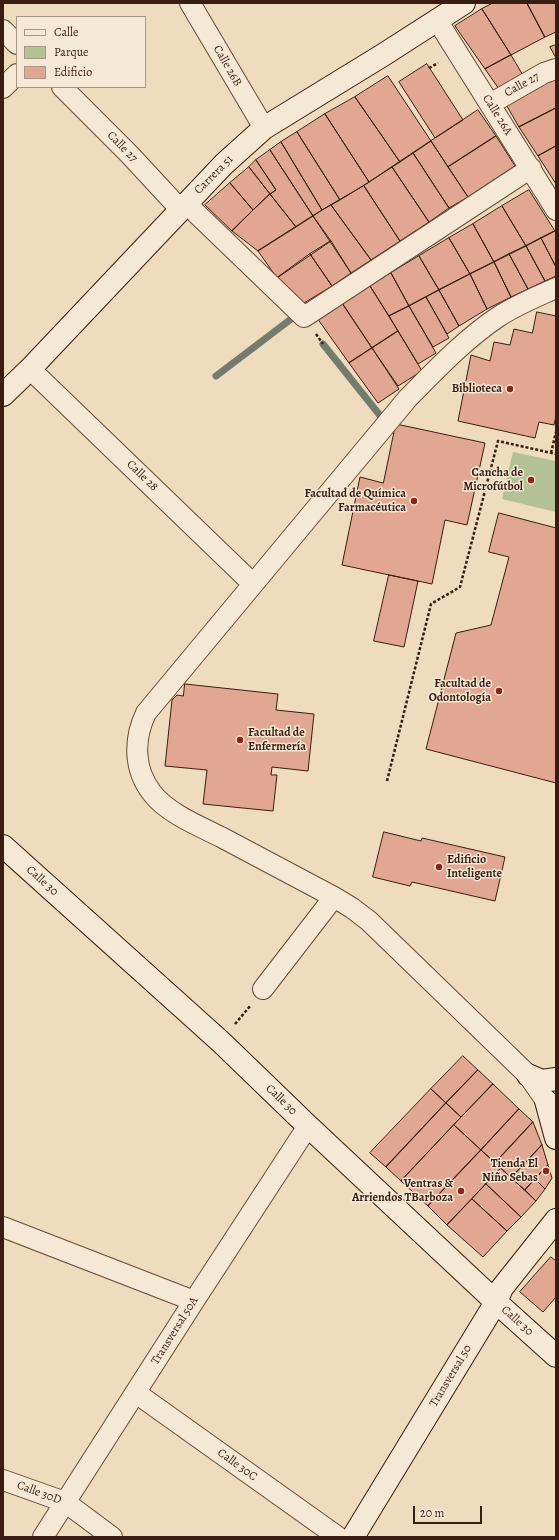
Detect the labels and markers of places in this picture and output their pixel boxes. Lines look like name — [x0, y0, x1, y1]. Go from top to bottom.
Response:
place label: Biblioteca — [452, 382, 502, 396]
marker: Biblioteca — [505, 384, 515, 394]
place label: Cancha de Microfútbol — [463, 466, 523, 494]
marker: Cancha de Microfútbol — [526, 475, 536, 485]
place label: Facultad de Química Farmacéutica — [304, 487, 406, 515]
marker: Facultad de Química Farmacéutica — [409, 496, 419, 506]
place label: Facultad de Odontología — [429, 677, 491, 705]
marker: Facultad de Odontología — [494, 686, 504, 696]
place label: Facultad de Enfermería — [248, 726, 306, 754]
marker: Facultad de Enfermería — [235, 735, 245, 745]
place label: Edificio Inteligente — [447, 853, 502, 881]
marker: Edificio Inteligente — [434, 862, 444, 872]
place label: Tienda El Niño Sebas — [482, 1157, 538, 1185]
marker: Tienda El Niño Sebas — [541, 1166, 551, 1176]
place label: Ventras & Arriendos TBarboza — [352, 1177, 453, 1205]
marker: Ventras & Arriendos TBarboza — [456, 1186, 466, 1196]

